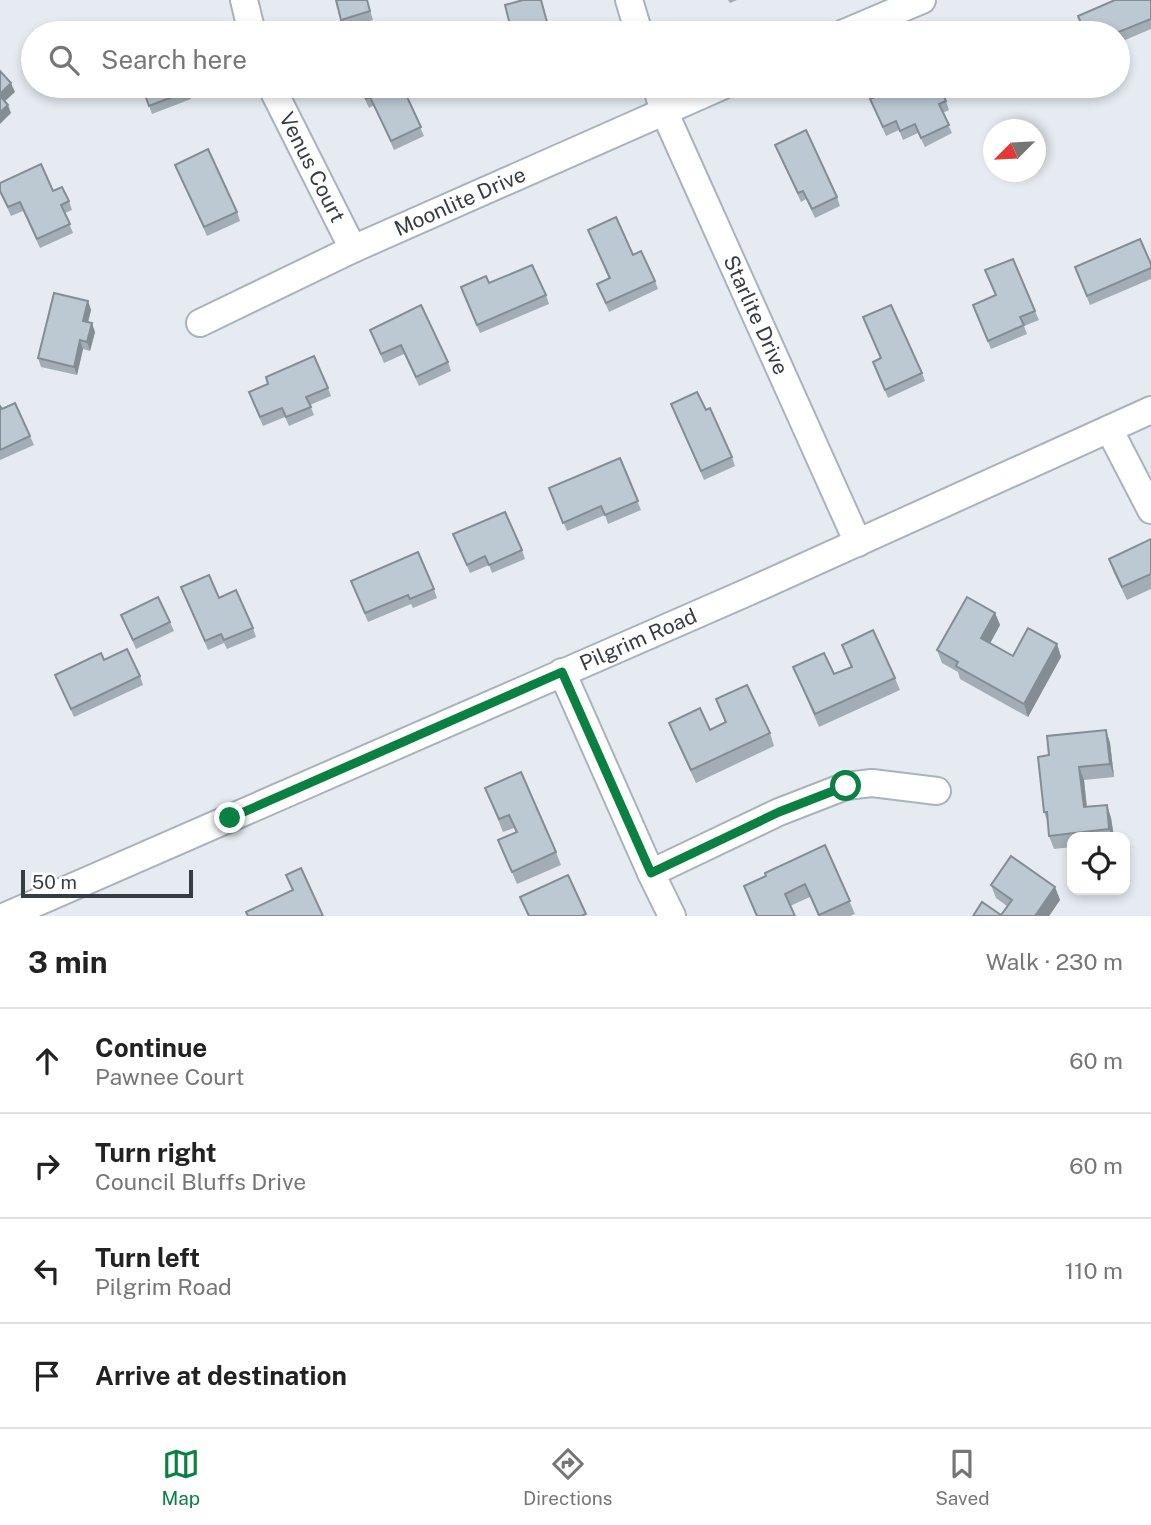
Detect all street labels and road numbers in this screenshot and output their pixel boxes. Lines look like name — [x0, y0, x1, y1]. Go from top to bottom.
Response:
street label: Venus Court — [274, 108, 350, 226]
street label: Moonlite Drive — [390, 161, 529, 241]
street label: Starlite Drive — [718, 251, 794, 378]
street label: Pilgrim Road — [576, 603, 700, 676]

